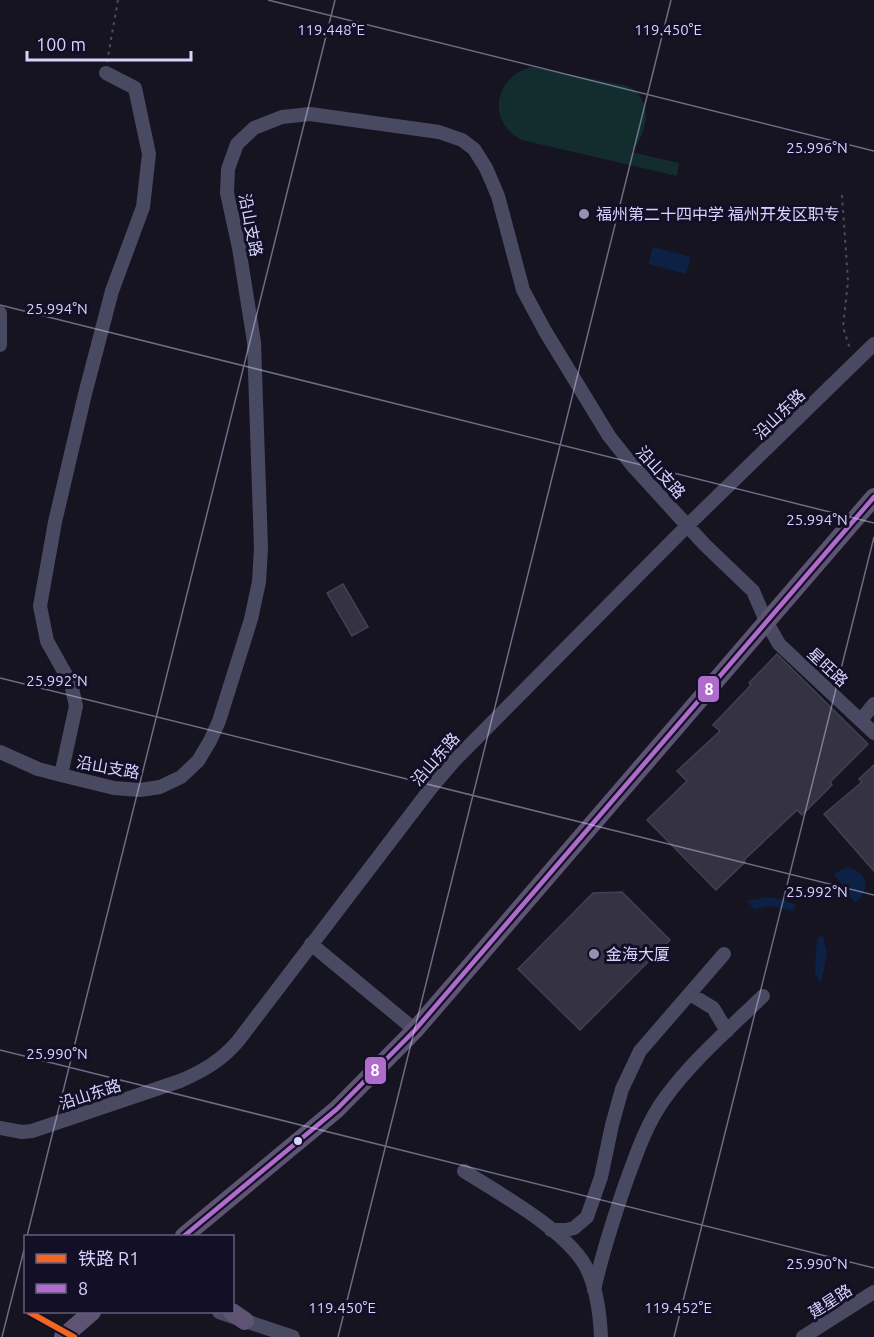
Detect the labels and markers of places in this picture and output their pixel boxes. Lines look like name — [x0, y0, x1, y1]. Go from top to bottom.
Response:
place label: 福州第二十四中学 福州开发区职专 — [596, 205, 840, 223]
marker: 福州第二十四中学 福州开发区职专 — [577, 207, 591, 221]
place label: 金海大厦 — [606, 945, 670, 963]
marker: 金海大厦 — [587, 947, 601, 961]
unlabelled marker — [292, 1135, 304, 1147]

